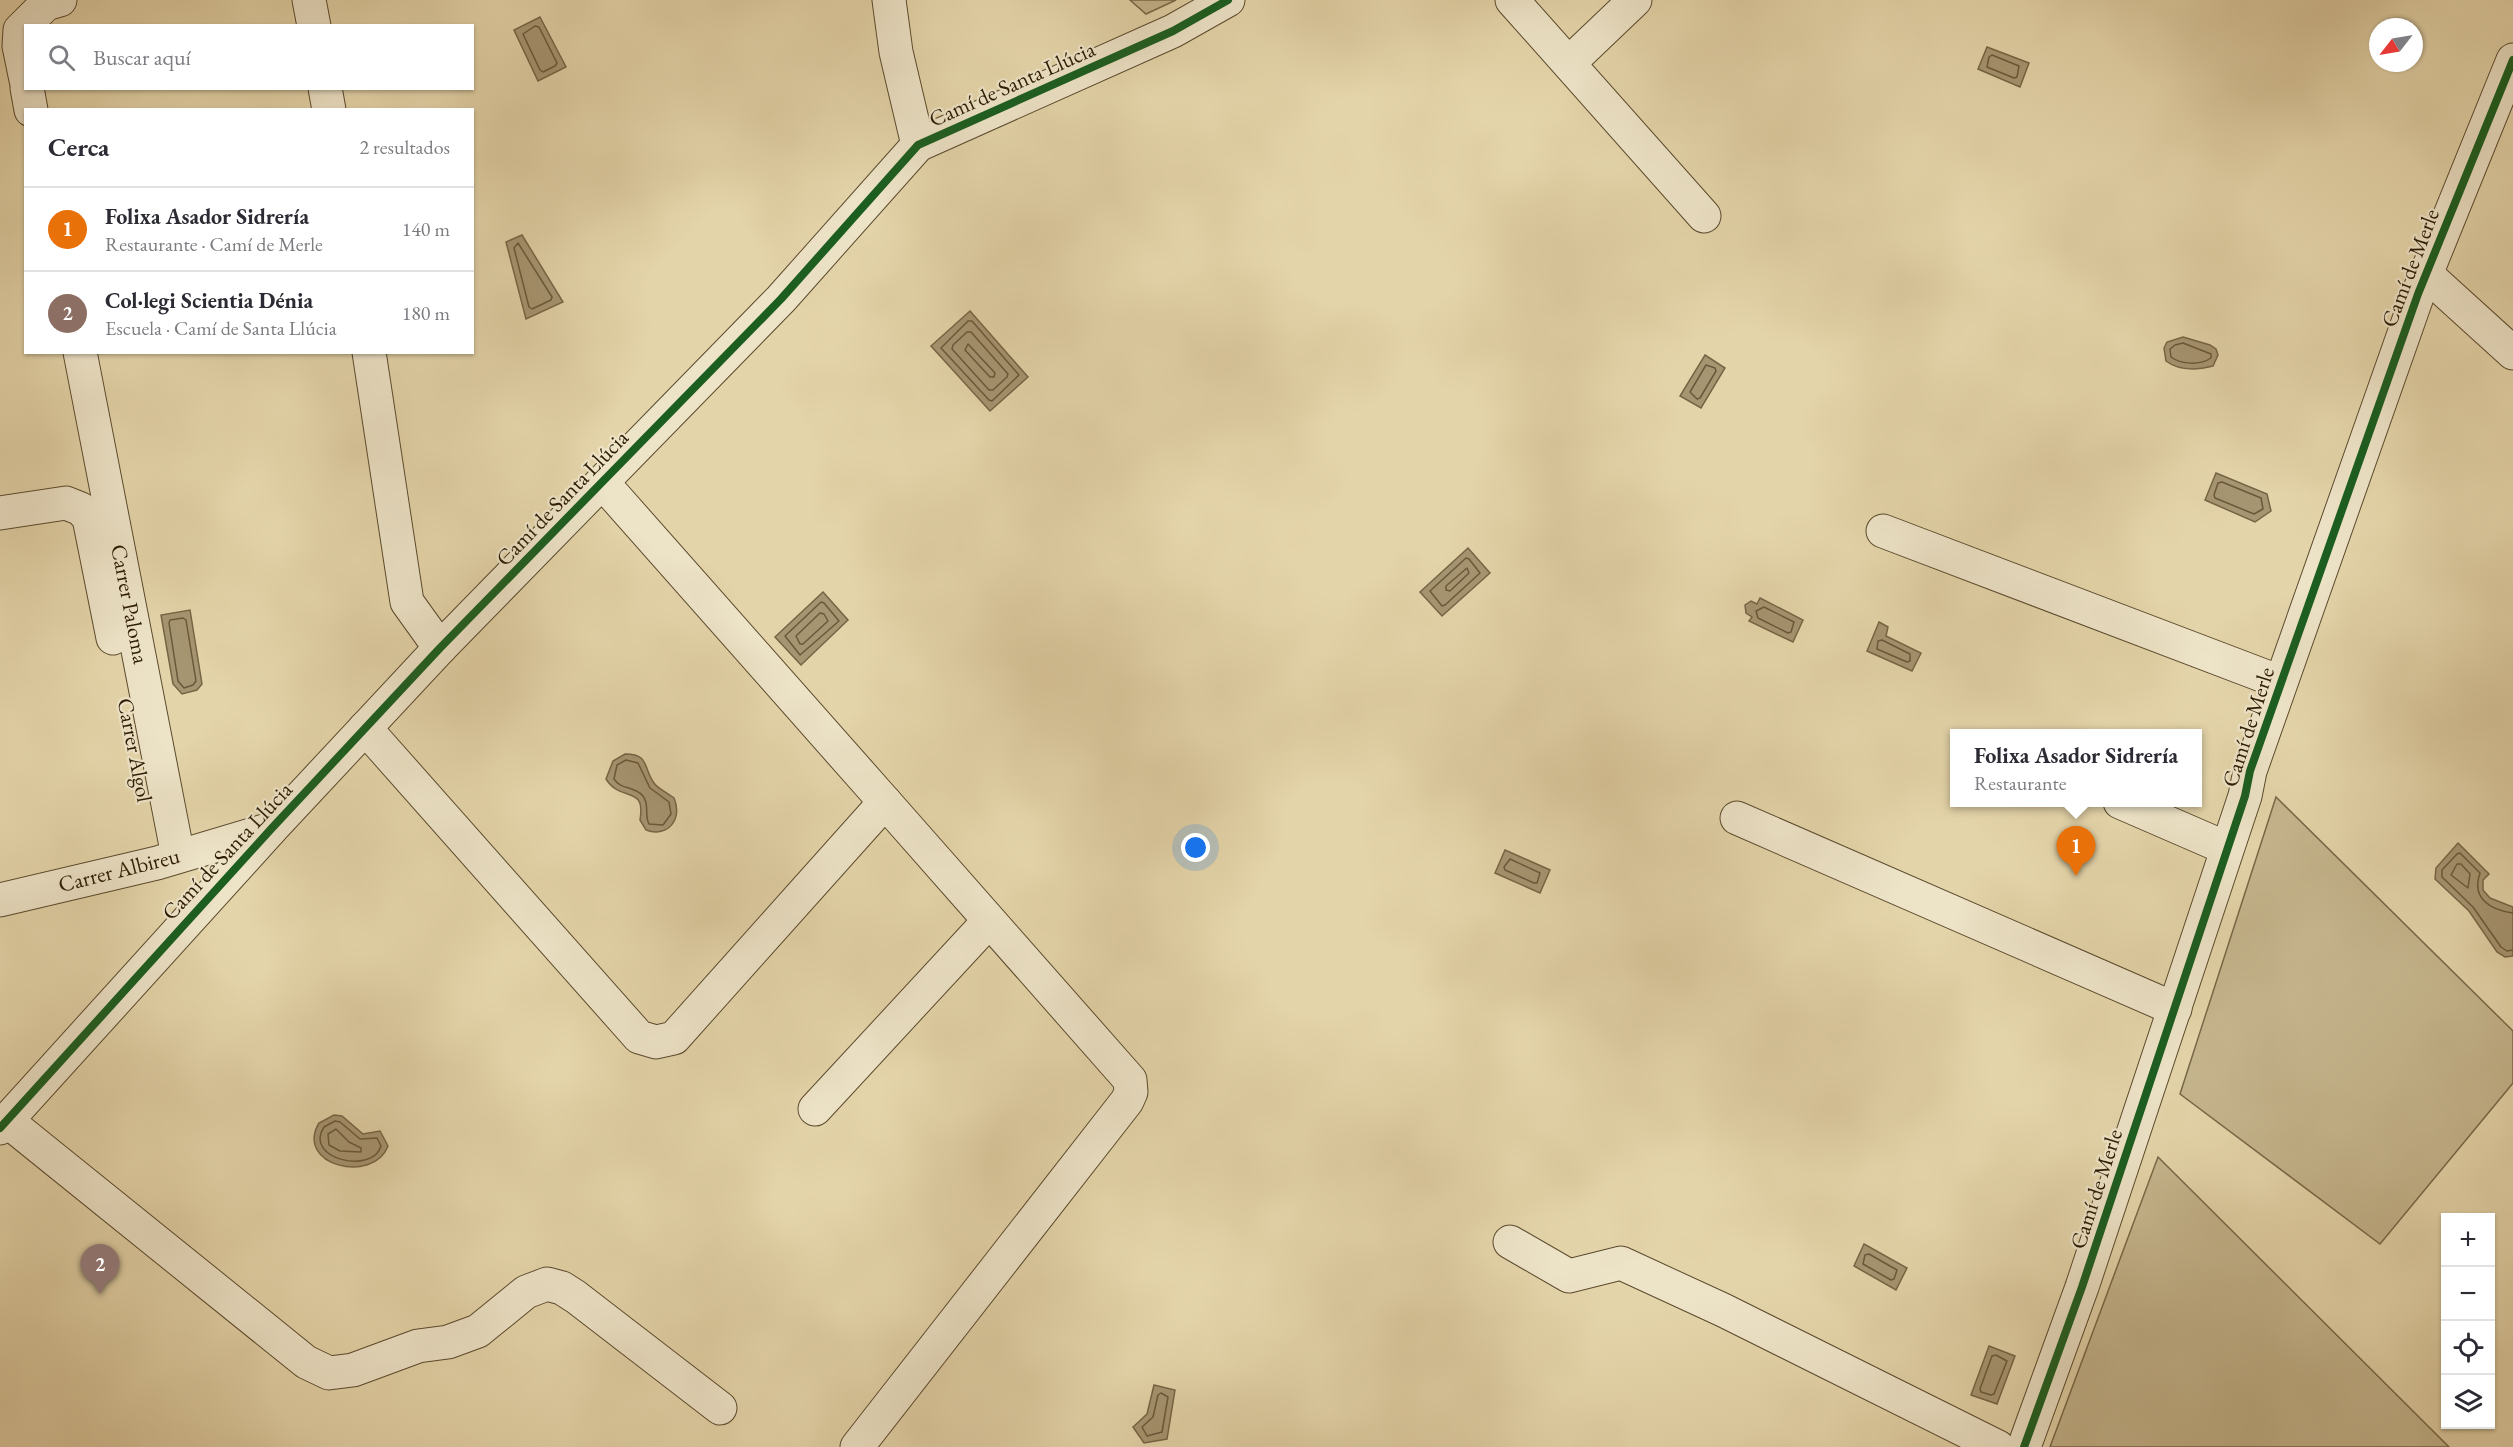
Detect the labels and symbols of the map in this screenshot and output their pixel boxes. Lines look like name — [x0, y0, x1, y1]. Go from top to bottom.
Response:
north arrow — [2369, 18, 2423, 72]
street label: Camí de Santa Llúcia — [924, 34, 1100, 134]
street label: Camí de Merle — [2374, 204, 2446, 331]
street label: Camí de Santa Llúcia — [489, 423, 635, 572]
street label: Carrer Paloma — [104, 542, 156, 667]
street label: Camí de Merle — [2215, 663, 2281, 791]
street label: Carrer Algol — [111, 696, 159, 804]
street label: Camí de Santa Llúcia — [155, 776, 299, 926]
pin: 1 — [2056, 826, 2096, 876]
your location — [1181, 833, 1210, 862]
street label: Carrer Albireu — [55, 841, 183, 899]
street label: Camí de Merle — [2063, 1125, 2129, 1253]
pin: 2 — [80, 1244, 120, 1294]

